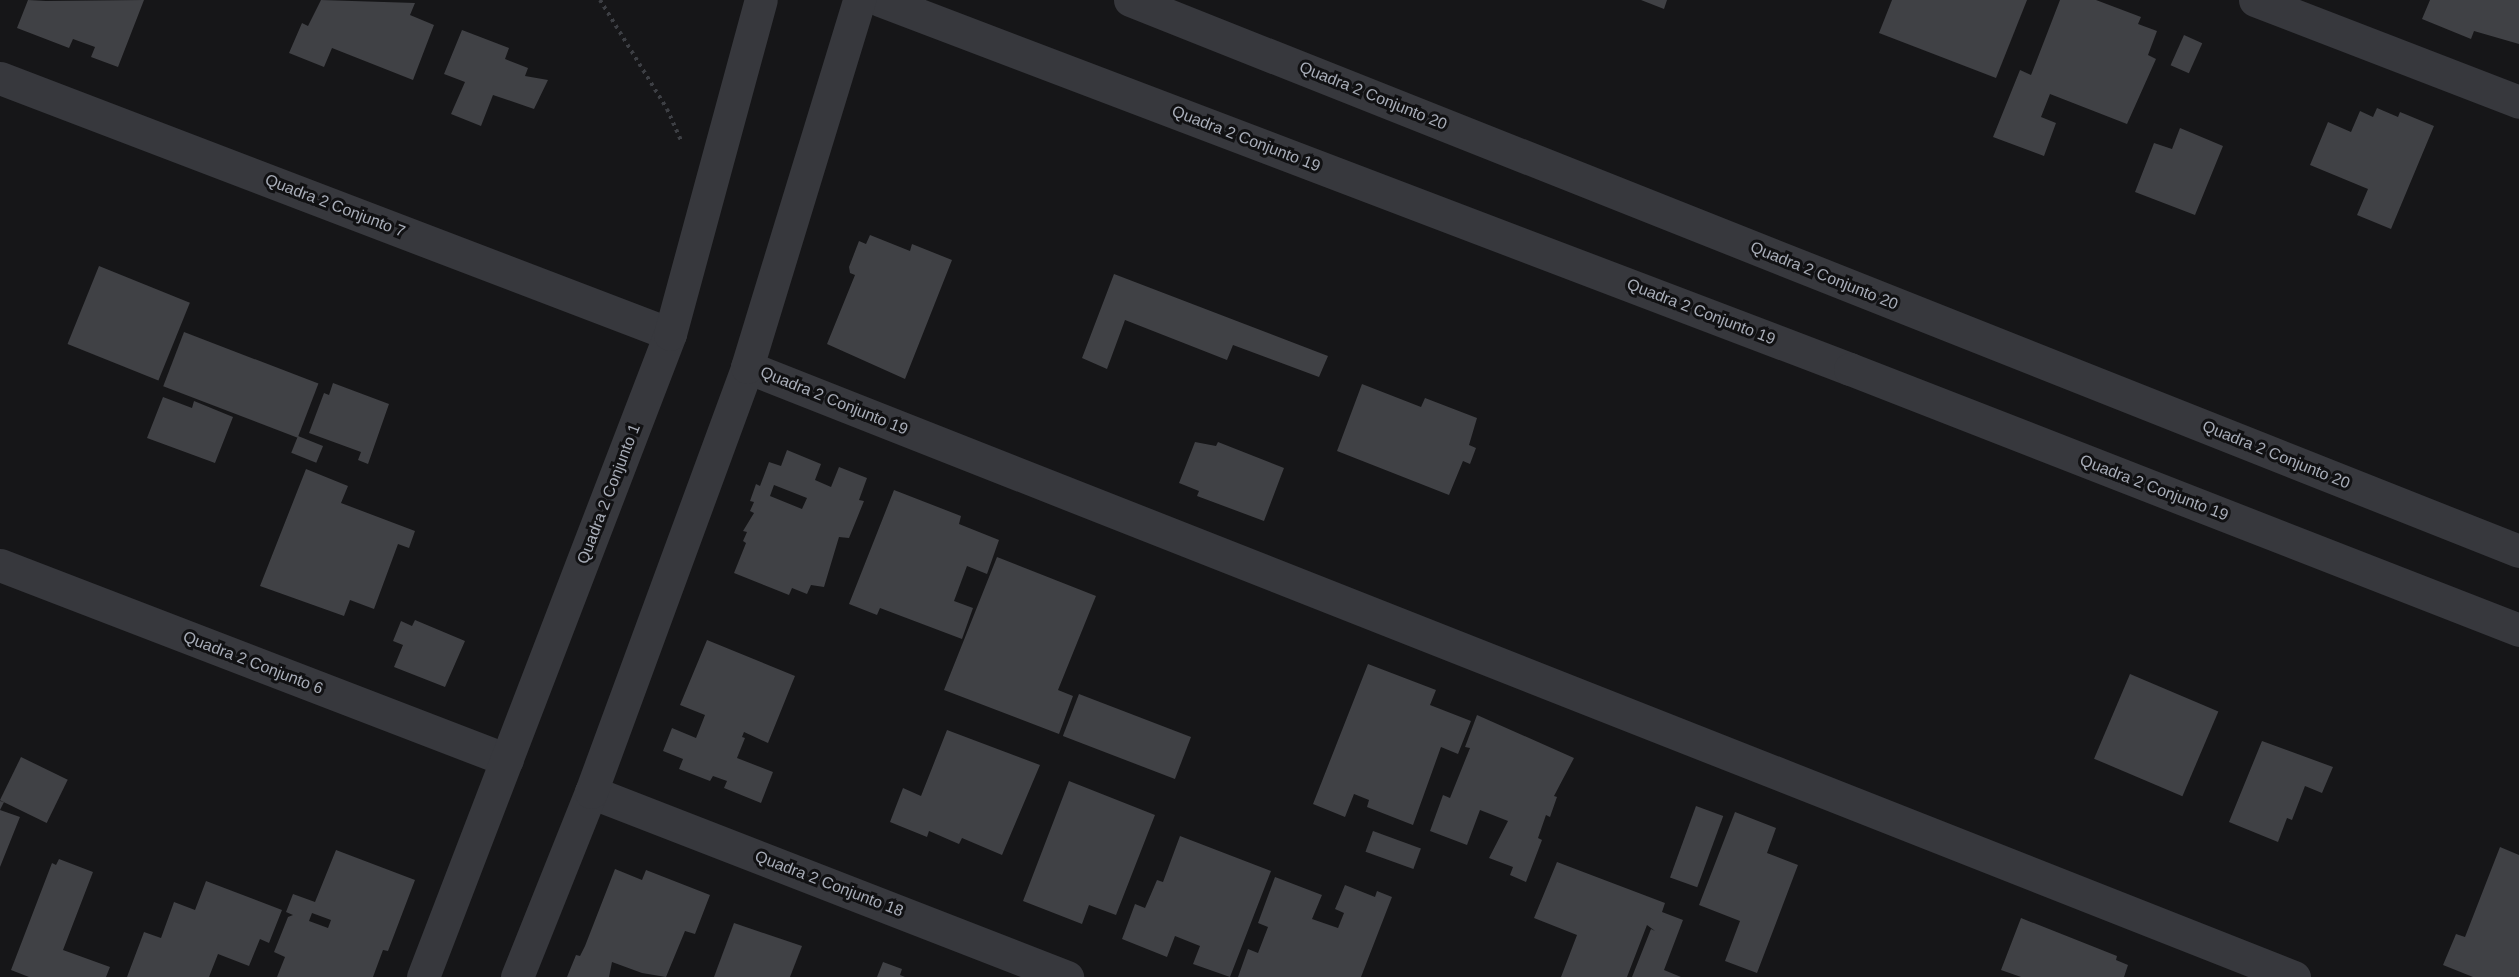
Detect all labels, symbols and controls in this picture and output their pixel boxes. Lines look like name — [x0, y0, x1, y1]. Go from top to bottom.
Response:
street label: Quadra 2 Conjunto 20 — [1296, 58, 1450, 134]
street label: Quadra 2 Conjunto 19 — [1169, 102, 1323, 176]
street label: Quadra 2 Conjunto 7 — [262, 170, 408, 242]
street label: Quadra 2 Conjunto 20 — [1747, 238, 1901, 314]
street label: Quadra 2 Conjunto 19 — [1624, 275, 1778, 349]
street label: Quadra 2 Conjunto 19 — [757, 363, 911, 439]
street label: Quadra 2 Conjunto 20 — [2199, 417, 2353, 493]
street label: Quadra 2 Conjunto 1 — [573, 421, 645, 567]
street label: Quadra 2 Conjunto 19 — [2077, 451, 2231, 525]
street label: Quadra 2 Conjunto 6 — [180, 627, 326, 699]
street label: Quadra 2 Conjunto 18 — [752, 847, 906, 921]

